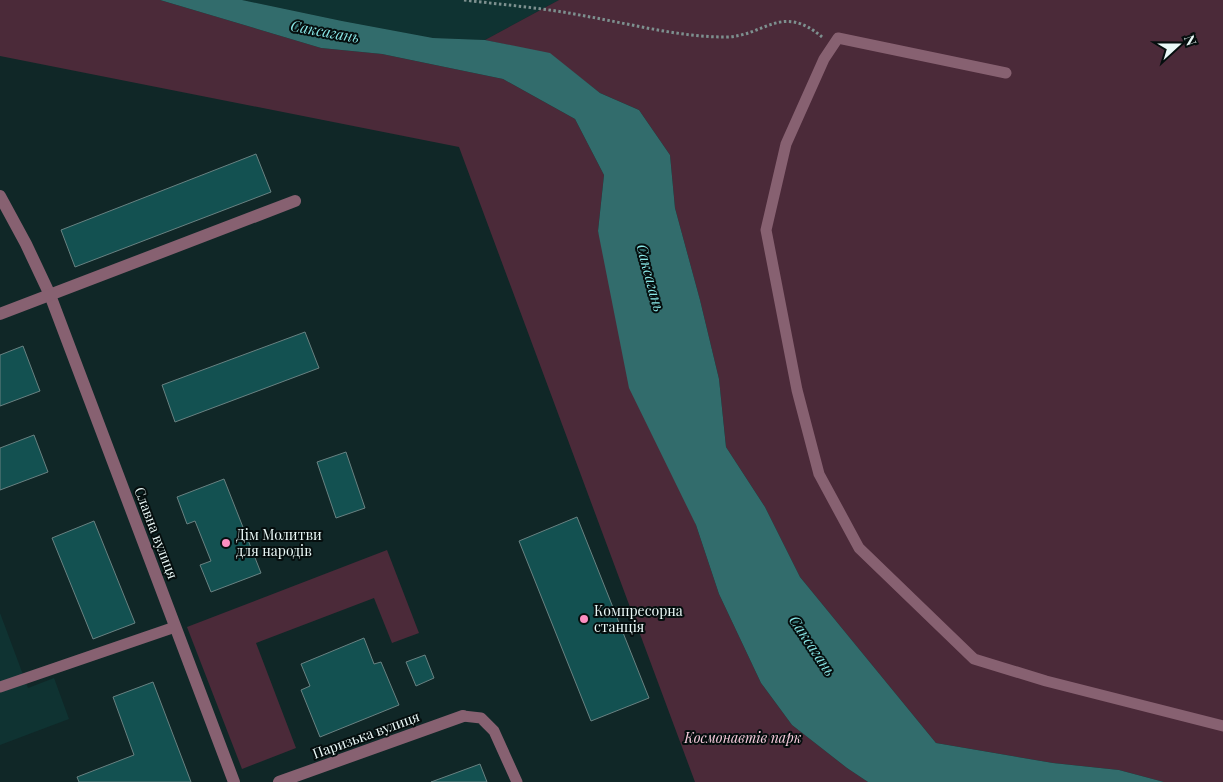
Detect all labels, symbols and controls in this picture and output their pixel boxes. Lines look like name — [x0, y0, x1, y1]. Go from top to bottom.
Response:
water label: Саксагань — [289, 15, 361, 47]
north arrow — [1153, 20, 1203, 70]
text: N — [1180, 32, 1201, 48]
water label: Саксагань — [632, 241, 670, 314]
street label: Славна вулиця — [130, 484, 183, 582]
place label: Дім Молитви для народів — [236, 525, 322, 560]
marker: Дім Молитви для народів — [220, 537, 232, 549]
place label: Компресорна станція — [594, 601, 683, 636]
water label: Саксагань — [785, 611, 841, 680]
marker: Компресорна станція — [578, 613, 590, 625]
street label: Паризька вулиця — [310, 706, 422, 763]
park label: Космонавтів парк — [683, 728, 802, 747]

